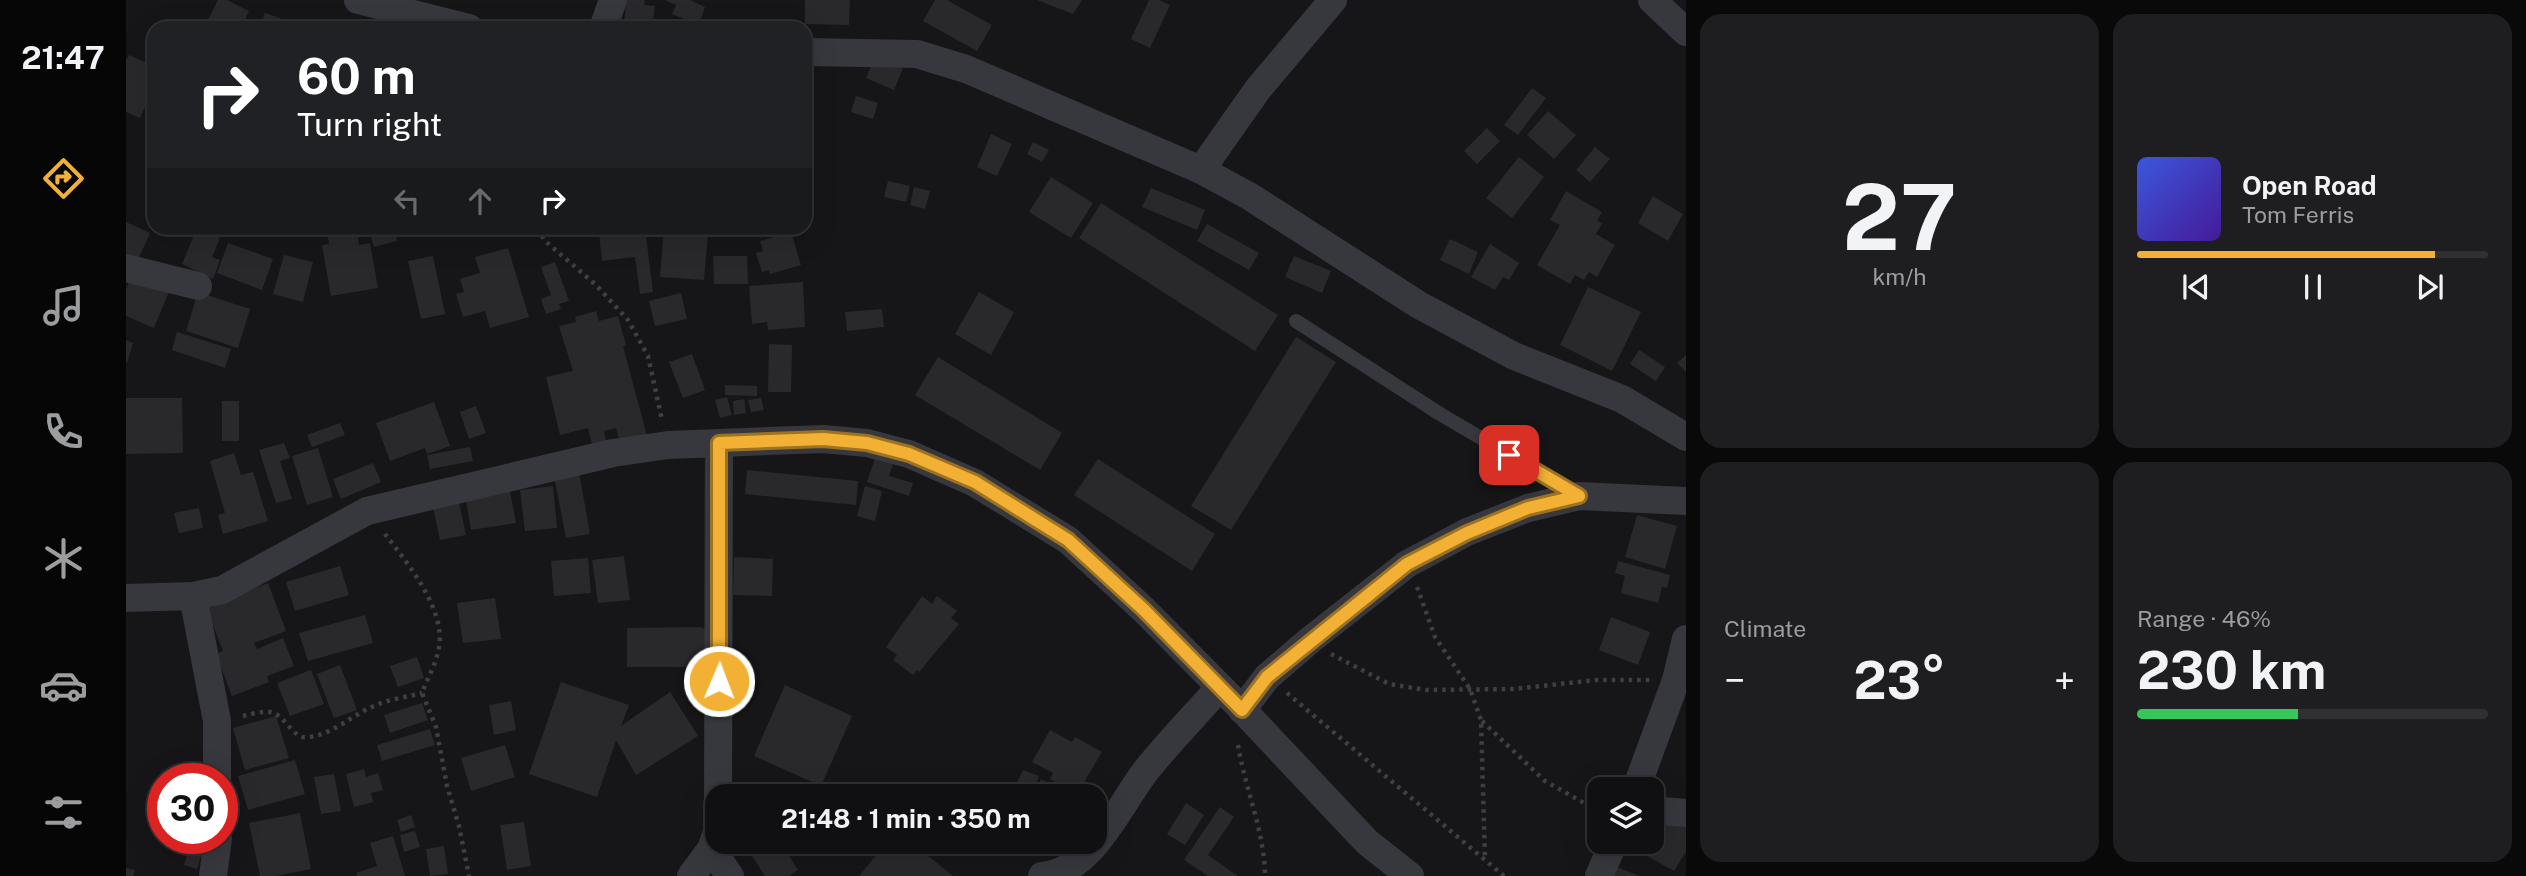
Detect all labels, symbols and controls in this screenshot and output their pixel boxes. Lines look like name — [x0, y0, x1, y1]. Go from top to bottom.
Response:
text: 21:47 — [21, 39, 105, 76]
text: 60 m — [297, 47, 416, 105]
icon: right — [182, 49, 273, 140]
text: Turn right — [297, 106, 442, 143]
icon: directions — [39, 154, 88, 203]
text: 27 — [1842, 164, 1957, 270]
text: Open Road — [2242, 170, 2377, 201]
icon: left — [388, 182, 426, 220]
icon: ahead — [461, 182, 499, 220]
icon: right — [534, 182, 572, 220]
text: Tom Ferris — [2242, 201, 2354, 228]
text: km/h — [1872, 263, 1927, 290]
icon: previous — [2177, 268, 2215, 306]
icon: pause — [2294, 268, 2332, 306]
icon: next — [2411, 268, 2449, 306]
icon: music — [39, 281, 88, 330]
icon: phone — [39, 407, 88, 456]
pin — [1479, 425, 1539, 485]
icon: arrive — [1490, 436, 1528, 474]
icon: climate — [39, 534, 88, 583]
text: Range · 46% — [2137, 605, 2271, 632]
text: Climate — [1724, 615, 1806, 642]
text: 230 km — [2137, 640, 2326, 701]
position arrow — [682, 644, 756, 718]
text: 23° — [1853, 650, 1946, 711]
text: − — [1724, 658, 1745, 703]
text: + — [2054, 658, 2075, 703]
icon: car — [39, 661, 88, 710]
speed limit sign: 30 — [147, 763, 238, 854]
map controls — [1587, 777, 1664, 854]
button: layers — [1587, 777, 1664, 854]
icon: filters — [39, 788, 88, 837]
text: 21:48 · 1 min · 350 m — [781, 803, 1031, 834]

